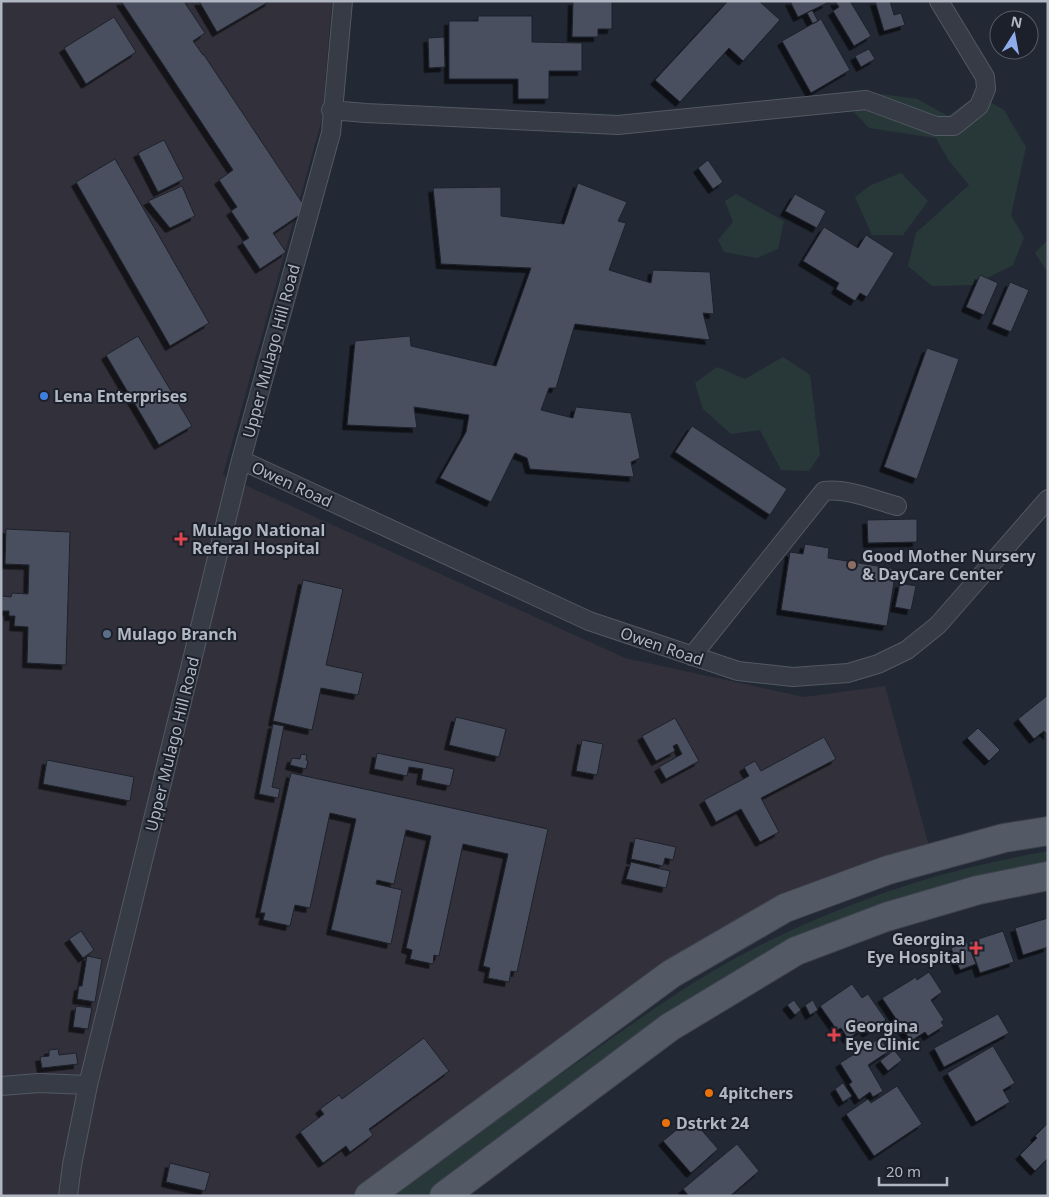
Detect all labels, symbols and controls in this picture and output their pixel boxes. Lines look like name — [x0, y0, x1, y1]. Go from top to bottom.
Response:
north arrow — [989, 10, 1039, 60]
text: N — [1009, 11, 1024, 32]
street label: Upper Mulago Hill Road — [237, 262, 305, 440]
place label: Lena Enterprises — [54, 385, 187, 407]
marker: Lena Enterprises — [38, 390, 50, 402]
street label: Owen Road — [248, 456, 336, 512]
place label: Mulago National Referal Hospital — [192, 519, 325, 559]
marker: Mulago National Referal Hospital — [174, 532, 188, 546]
place label: Good Mother Nursery & DayCare Center — [862, 545, 1036, 585]
marker: Good Mother Nursery & DayCare Center — [846, 559, 858, 571]
street label: Owen Road — [617, 622, 707, 670]
place label: Mulago Branch — [117, 623, 237, 645]
marker: Mulago Branch — [101, 628, 113, 640]
street label: Upper Mulago Hill Road — [140, 654, 204, 834]
place label: Georgina Eye Hospital — [867, 928, 965, 968]
marker: Georgina Eye Hospital — [969, 941, 983, 955]
place label: Georgina Eye Clinic — [845, 1015, 920, 1055]
marker: Georgina Eye Clinic — [827, 1028, 841, 1042]
place label: 4pitchers — [719, 1082, 793, 1104]
marker: 4pitchers — [703, 1087, 715, 1099]
place label: Dstrkt 24 — [676, 1112, 749, 1134]
marker: Dstrkt 24 — [660, 1117, 672, 1129]
scale bar — [879, 1154, 946, 1186]
text: 20 m — [886, 1161, 921, 1181]

